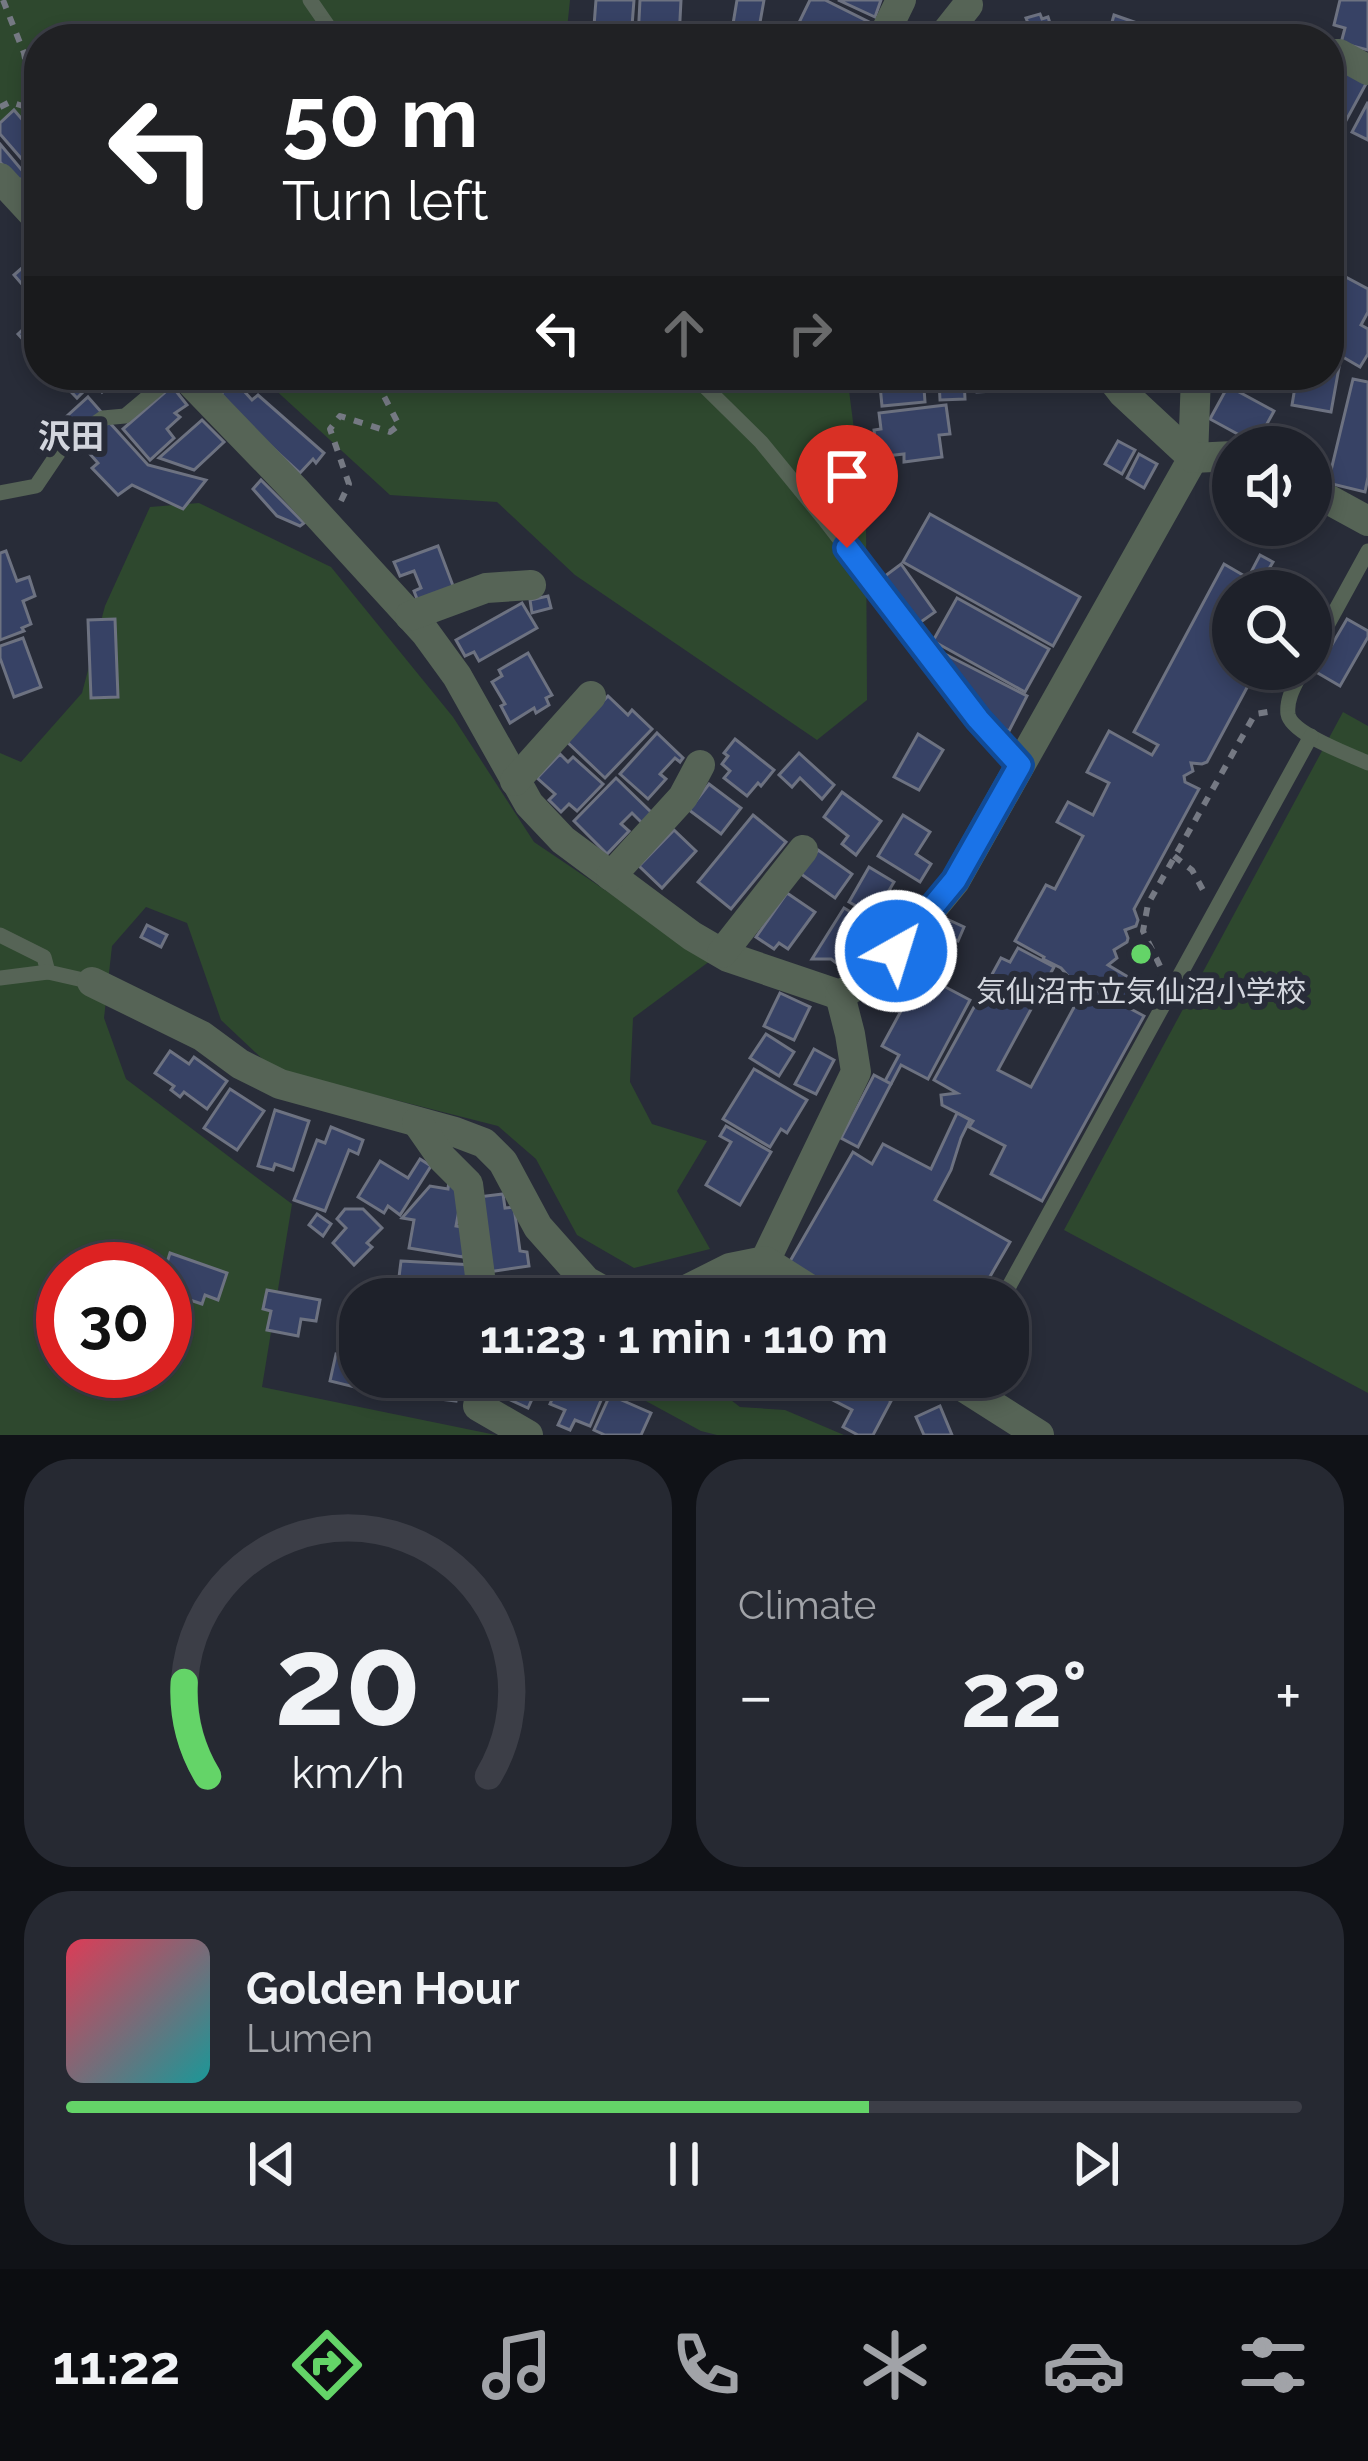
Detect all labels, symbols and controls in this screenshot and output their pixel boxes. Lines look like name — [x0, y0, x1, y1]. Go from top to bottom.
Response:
text: 50 m — [282, 68, 478, 167]
icon: left — [84, 72, 240, 228]
text: Turn left — [282, 169, 489, 233]
icon: left — [525, 300, 591, 366]
icon: ahead — [651, 300, 717, 366]
icon: right — [777, 300, 843, 366]
district label: 沢田 — [38, 417, 104, 456]
pin — [796, 425, 898, 548]
map controls — [1212, 426, 1332, 690]
button: sound — [1212, 426, 1332, 546]
icon: arrive — [814, 443, 880, 509]
button: search — [1212, 570, 1332, 690]
position arrow — [833, 888, 959, 1014]
marker: 気仙沼市立気仙沼小学校 — [1128, 941, 1154, 967]
place label: 気仙沼市立気仙沼小学校 — [976, 974, 1306, 1009]
speed limit sign: 30 — [36, 1242, 192, 1398]
text: 11:23 · 1 min · 110 m — [480, 1311, 888, 1364]
text: Climate — [738, 1582, 876, 1628]
text: 20 — [274, 1608, 422, 1754]
text: 22° — [961, 1642, 1087, 1748]
text: − — [738, 1657, 774, 1734]
text: + — [1275, 1657, 1302, 1734]
text: km/h — [291, 1748, 405, 1798]
text: Golden Hour — [246, 1962, 520, 2015]
text: Lumen — [246, 2015, 373, 2061]
icon: previous — [239, 2131, 305, 2197]
icon: pause — [651, 2131, 717, 2197]
icon: next — [1063, 2131, 1129, 2197]
icon: directions — [285, 2323, 369, 2407]
icon: music — [475, 2323, 559, 2407]
icon: phone — [664, 2323, 748, 2407]
icon: climate — [853, 2323, 937, 2407]
icon: car — [1042, 2323, 1126, 2407]
icon: filters — [1231, 2323, 1315, 2407]
text: 11:22 — [53, 2333, 180, 2397]

